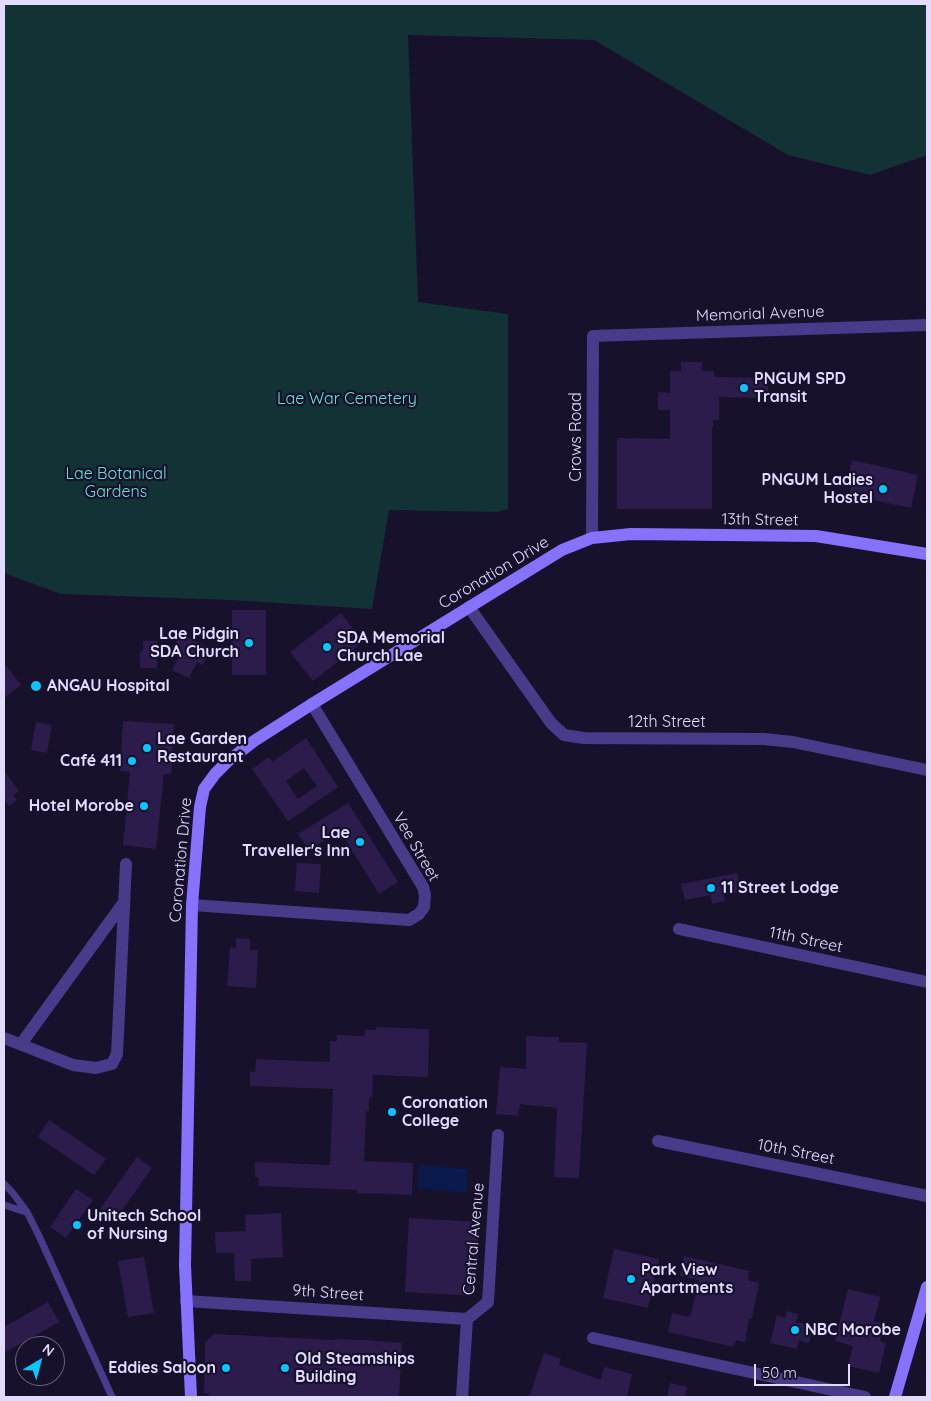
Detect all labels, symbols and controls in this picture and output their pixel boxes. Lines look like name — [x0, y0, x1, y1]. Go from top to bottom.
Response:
street label: Memorial Avenue — [695, 302, 825, 326]
place label: PNGUM SPD Transit — [754, 369, 846, 407]
marker: PNGUM SPD Transit — [738, 382, 750, 394]
park label: Lae War Cemetery — [277, 389, 417, 409]
street label: Crows Road — [566, 392, 586, 482]
park label: Lae Botanical Gardens — [65, 464, 167, 502]
place label: PNGUM Ladies Hostel — [762, 470, 873, 508]
marker: PNGUM Ladies Hostel — [877, 483, 889, 495]
street label: 13th Street — [721, 510, 799, 530]
street label: Coronation Drive — [435, 533, 553, 613]
place label: Lae Pidgin SDA Church — [150, 624, 239, 662]
place label: SDA Memorial Church Lae — [337, 628, 445, 666]
marker: Lae Pidgin SDA Church — [243, 637, 255, 649]
marker: SDA Memorial Church Lae — [321, 641, 333, 653]
place label: ANGAU Hospital — [47, 676, 170, 696]
marker: ANGAU Hospital — [29, 679, 43, 693]
street label: 12th Street — [628, 712, 706, 732]
place label: Lae Garden Restaurant — [157, 729, 247, 767]
marker: Lae Garden Restaurant — [141, 742, 153, 754]
place label: Café 411 — [60, 751, 122, 771]
marker: Café 411 — [126, 755, 138, 767]
place label: Hotel Morobe — [29, 796, 134, 816]
street label: Coronation Drive — [166, 797, 196, 923]
marker: Hotel Morobe — [138, 800, 150, 812]
street label: Vee Street — [389, 809, 443, 885]
place label: Lae Traveller's Inn — [242, 823, 350, 861]
marker: Lae Traveller's Inn — [354, 836, 366, 848]
place label: 11 Street Lodge — [721, 878, 839, 898]
marker: 11 Street Lodge — [705, 882, 717, 894]
street label: 11th Street — [768, 923, 844, 957]
place label: Coronation College — [402, 1093, 488, 1131]
marker: Coronation College — [386, 1106, 398, 1118]
street label: 10th Street — [756, 1135, 836, 1169]
street label: Central Avenue — [460, 1182, 488, 1296]
place label: Unitech School of Nursing — [87, 1206, 201, 1244]
marker: Unitech School of Nursing — [71, 1219, 83, 1231]
place label: Park View Apartments — [641, 1260, 733, 1298]
marker: Park View Apartments — [625, 1273, 637, 1285]
street label: 9th Street — [292, 1281, 364, 1305]
place label: NBC Morobe — [805, 1320, 901, 1340]
marker: NBC Morobe — [789, 1324, 801, 1336]
north arrow — [15, 1336, 65, 1386]
text: N — [39, 1340, 58, 1360]
place label: Old Steamships Building — [295, 1349, 415, 1387]
scale bar — [756, 1354, 852, 1386]
place label: Eddies Saloon — [108, 1358, 216, 1378]
marker: Eddies Saloon — [220, 1362, 232, 1374]
marker: Old Steamships Building — [279, 1362, 291, 1374]
text: 50 m — [762, 1363, 797, 1382]

